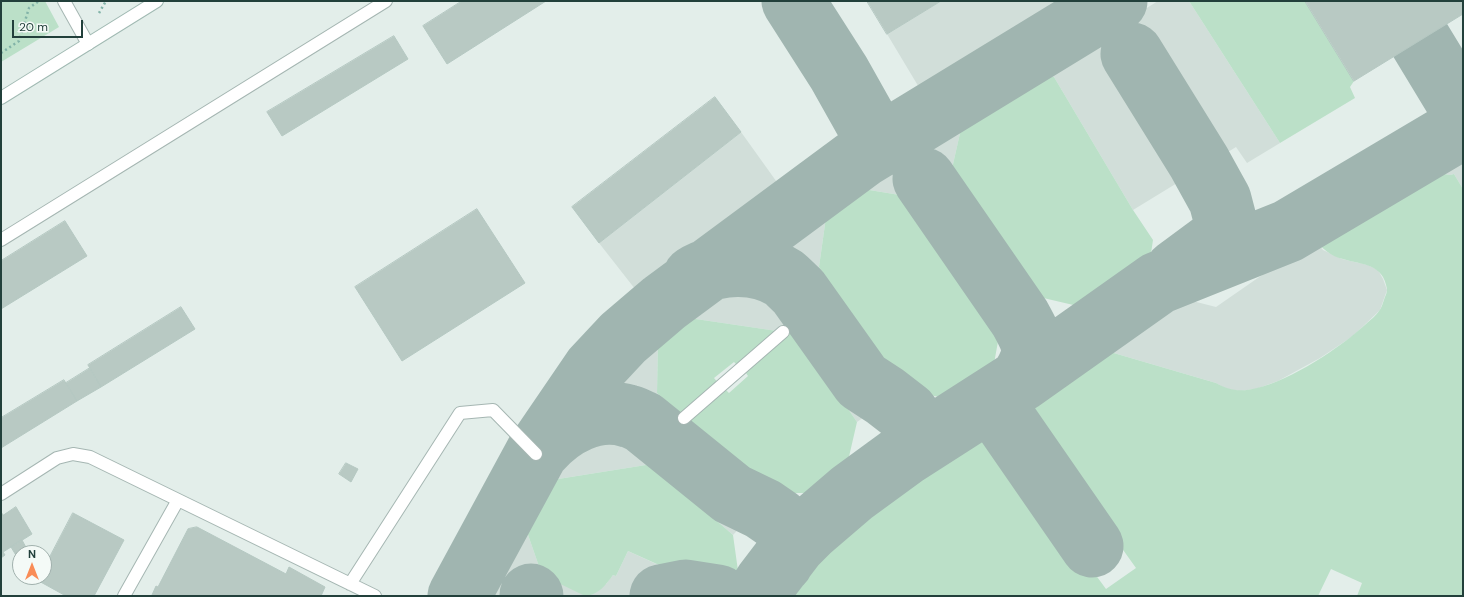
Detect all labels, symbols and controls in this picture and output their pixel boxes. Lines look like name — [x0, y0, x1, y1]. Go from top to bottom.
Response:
scale bar — [14, 12, 85, 38]
text: 20 m — [19, 19, 48, 35]
north arrow — [12, 545, 52, 585]
text: N — [28, 547, 36, 561]

